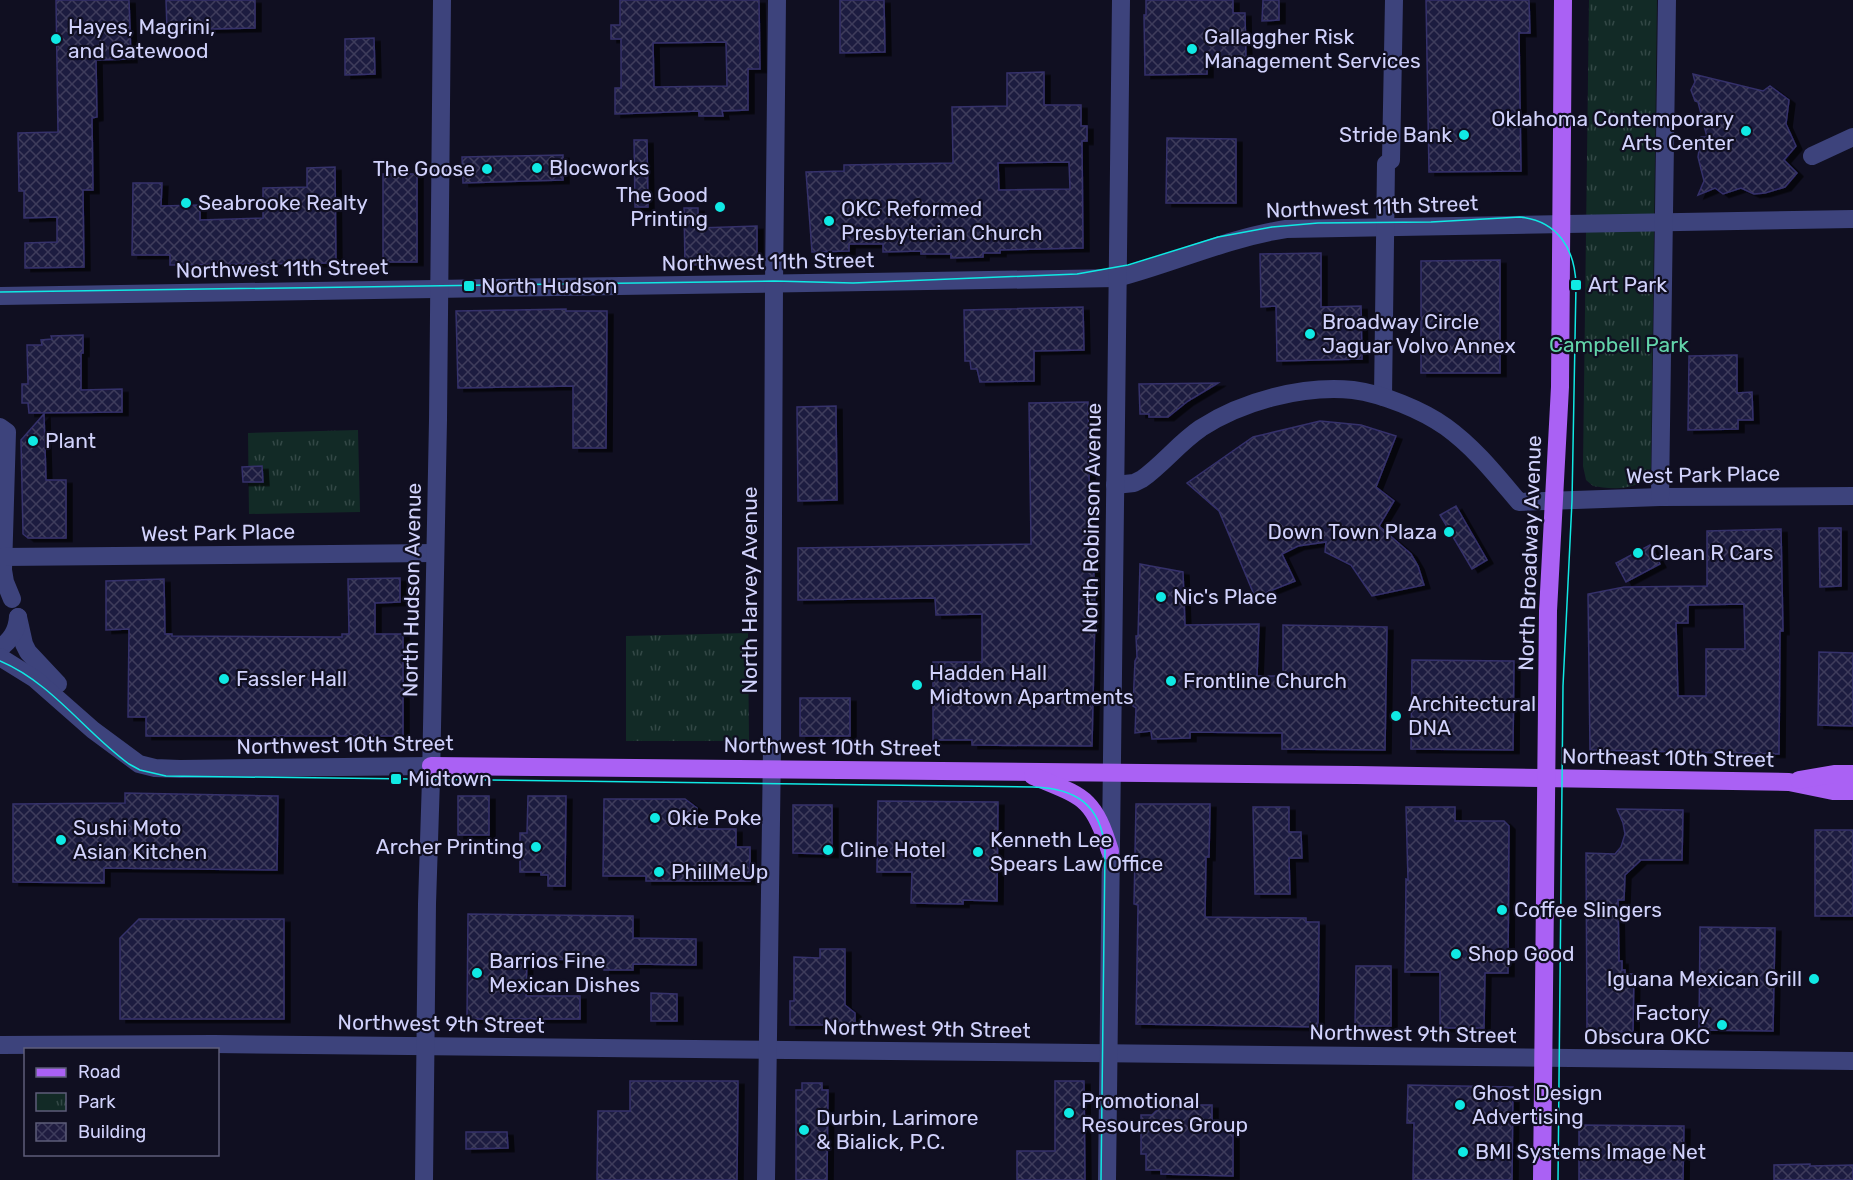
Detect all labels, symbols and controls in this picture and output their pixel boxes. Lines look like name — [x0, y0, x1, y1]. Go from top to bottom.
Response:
place label: Hayes, Magrini, and Gatewood — [68, 14, 215, 63]
place label: Gallaggher Risk Management Services — [1204, 24, 1421, 73]
marker: Hayes, Magrini, and Gatewood — [49, 32, 63, 46]
marker: Gallaggher Risk Management Services — [1185, 42, 1199, 56]
place label: Oklahoma Contemporary Arts Center — [1491, 106, 1734, 155]
place label: Stride Bank — [1339, 122, 1452, 147]
marker: Oklahoma Contemporary Arts Center — [1739, 124, 1753, 138]
marker: Stride Bank — [1457, 128, 1471, 142]
place label: Blocworks — [549, 155, 650, 180]
place label: The Goose — [373, 156, 475, 181]
marker: Blocworks — [530, 161, 544, 175]
marker: The Goose — [480, 162, 494, 176]
place label: The Good Printing — [616, 182, 708, 231]
place label: Seabrooke Realty — [198, 190, 368, 215]
street label: Northwest 11th Street — [1265, 190, 1479, 223]
marker: Seabrooke Realty — [179, 196, 193, 210]
place label: OKC Reformed Presbyterian Church — [841, 196, 1042, 245]
marker: The Good Printing — [713, 200, 727, 214]
marker: OKC Reformed Presbyterian Church — [822, 214, 836, 228]
street label: Northwest 11th Street — [661, 247, 875, 276]
street label: Northwest 11th Street — [175, 254, 389, 283]
place label: Art Park — [1588, 272, 1667, 297]
place label: North Hudson — [481, 273, 617, 298]
marker: Art Park — [1569, 278, 1583, 292]
marker: North Hudson — [462, 279, 476, 293]
place label: Broadway Circle Jaguar Volvo Annex — [1322, 309, 1516, 358]
marker: Broadway Circle Jaguar Volvo Annex — [1303, 327, 1317, 341]
park label: Campbell Park — [1549, 332, 1689, 357]
street label: North Robinson Avenue — [1077, 403, 1106, 633]
place label: Plant — [45, 428, 96, 453]
marker: Plant — [26, 434, 40, 448]
street label: North Broadway Avenue — [1513, 435, 1546, 671]
street label: West Park Place — [1626, 461, 1780, 488]
street label: North Hudson Avenue — [397, 483, 426, 697]
street label: North Harvey Avenue — [737, 486, 762, 694]
street label: West Park Place — [141, 519, 295, 546]
place label: Down Town Plaza — [1267, 519, 1437, 544]
marker: Down Town Plaza — [1442, 525, 1456, 539]
place label: Clean R Cars — [1650, 540, 1773, 565]
marker: Clean R Cars — [1631, 546, 1645, 560]
place label: Nic's Place — [1173, 584, 1277, 609]
marker: Nic's Place — [1154, 590, 1168, 604]
place label: Hadden Hall Midtown Apartments — [929, 660, 1134, 709]
place label: Fassler Hall — [236, 666, 347, 691]
place label: Frontline Church — [1183, 668, 1347, 693]
marker: Fassler Hall — [217, 672, 231, 686]
marker: Frontline Church — [1164, 674, 1178, 688]
marker: Hadden Hall Midtown Apartments — [910, 678, 924, 692]
place label: Architectural DNA — [1408, 691, 1536, 740]
marker: Architectural DNA — [1389, 709, 1403, 723]
street label: Northwest 10th Street — [236, 730, 454, 759]
street label: Northwest 10th Street — [723, 732, 941, 761]
street label: Northeast 10th Street — [1562, 743, 1774, 772]
place label: Midtown — [408, 766, 492, 791]
marker: Midtown — [389, 772, 403, 786]
place label: Okie Poke — [667, 805, 762, 830]
marker: Okie Poke — [648, 811, 662, 825]
place label: Sushi Moto Asian Kitchen — [73, 815, 207, 864]
place label: Kenneth Lee Spears Law Office — [990, 827, 1163, 876]
marker: Sushi Moto Asian Kitchen — [54, 833, 68, 847]
place label: Archer Printing — [376, 834, 524, 859]
place label: Cline Hotel — [840, 837, 946, 862]
marker: Archer Printing — [529, 840, 543, 854]
marker: Cline Hotel — [821, 843, 835, 857]
marker: Kenneth Lee Spears Law Office — [971, 845, 985, 859]
place label: PhillMeUp — [671, 859, 768, 884]
marker: PhillMeUp — [652, 865, 666, 879]
place label: Coffee Slingers — [1514, 897, 1662, 922]
marker: Coffee Slingers — [1495, 903, 1509, 917]
place label: Shop Good — [1468, 941, 1574, 966]
marker: Shop Good — [1449, 947, 1463, 961]
place label: Barrios Fine Mexican Dishes — [489, 948, 640, 997]
marker: Barrios Fine Mexican Dishes — [470, 966, 484, 980]
place label: Iguana Mexican Grill — [1607, 966, 1802, 991]
marker: Iguana Mexican Grill — [1807, 972, 1821, 986]
place label: Factory Obscura OKC — [1584, 1000, 1710, 1049]
street label: Northwest 9th Street — [337, 1009, 545, 1038]
street label: Northwest 9th Street — [823, 1014, 1031, 1043]
marker: Factory Obscura OKC — [1715, 1018, 1729, 1032]
street label: Northwest 9th Street — [1309, 1019, 1517, 1048]
legend — [24, 1048, 219, 1156]
text: Road — [78, 1061, 121, 1083]
place label: Ghost Design Advertising — [1472, 1080, 1602, 1129]
place label: Promotional Resources Group — [1081, 1088, 1248, 1137]
text: Park — [78, 1091, 116, 1113]
marker: Ghost Design Advertising — [1453, 1098, 1467, 1112]
place label: Durbin, Larimore & Bialick, P.C. — [816, 1105, 979, 1154]
marker: Promotional Resources Group — [1062, 1106, 1076, 1120]
text: Building — [78, 1121, 146, 1143]
marker: Durbin, Larimore & Bialick, P.C. — [797, 1123, 811, 1137]
place label: BMI Systems Image Net — [1475, 1139, 1706, 1164]
marker: BMI Systems Image Net — [1456, 1145, 1470, 1159]

